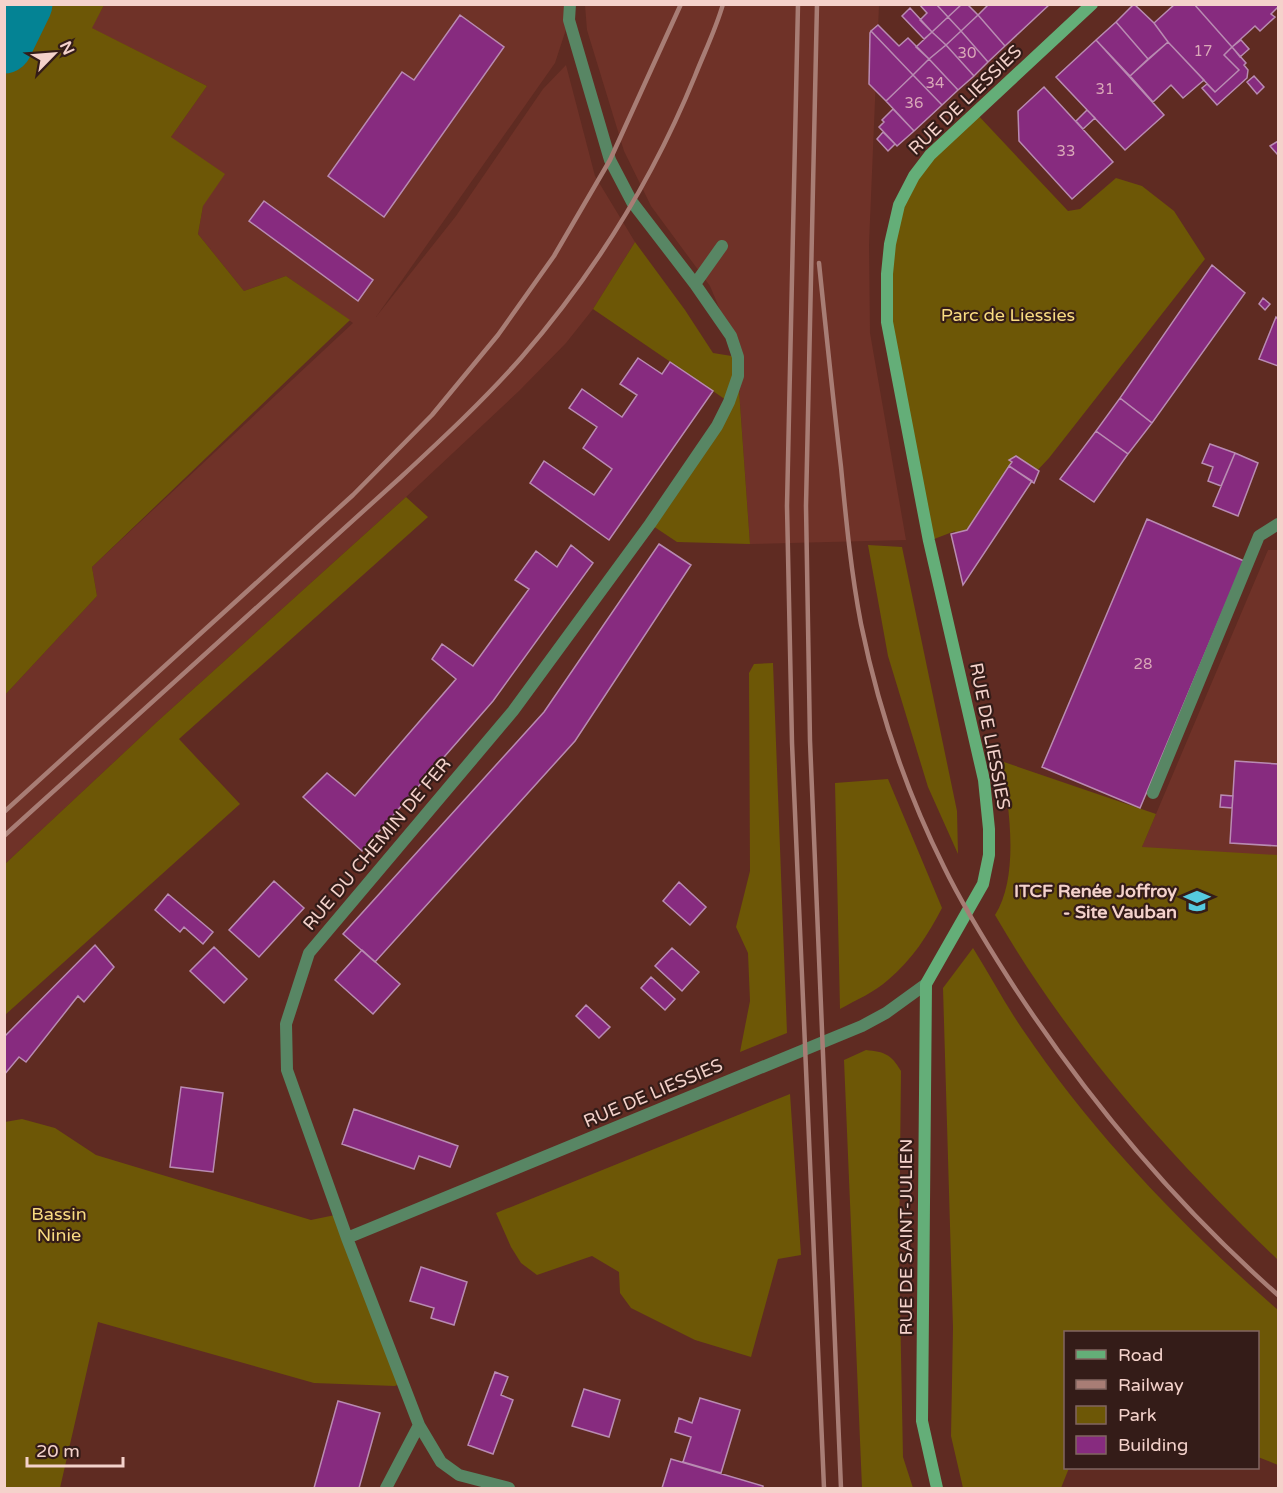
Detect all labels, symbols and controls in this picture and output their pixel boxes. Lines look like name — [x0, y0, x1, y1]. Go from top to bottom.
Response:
north arrow — [24, 24, 84, 84]
text: N — [55, 38, 78, 58]
street label: RUE DE LIESSIES — [904, 40, 1026, 160]
house number: 17 — [1194, 42, 1212, 60]
house number: 30 — [958, 44, 976, 62]
house number: 34 — [926, 74, 944, 92]
house number: 31 — [1096, 80, 1114, 98]
house number: 36 — [905, 94, 923, 112]
house number: 33 — [1057, 142, 1075, 160]
park label: Parc de Liessies — [941, 304, 1075, 326]
house number: 28 — [1134, 655, 1152, 673]
street label: RUE DE LIESSIES — [965, 661, 1015, 811]
street label: RUE DU CHEMIN DE FER — [298, 753, 456, 935]
place label: ITCF Renée Joffroy - Site Vauban — [1014, 880, 1177, 923]
school or university icon: ITCF Renée Joffroy - Site Vauban — [1182, 886, 1212, 916]
street label: RUE DE LIESSIES — [580, 1054, 726, 1132]
street label: RUE DE SAINT-JULIEN — [895, 1138, 917, 1336]
park label: Bassin Ninie — [31, 1203, 87, 1246]
legend — [1064, 1331, 1259, 1469]
text: Road — [1118, 1344, 1163, 1366]
text: Railway — [1118, 1374, 1184, 1396]
text: Park — [1118, 1404, 1157, 1426]
scale bar — [27, 1430, 123, 1468]
text: Building — [1118, 1434, 1188, 1456]
text: 20 m — [36, 1440, 80, 1462]

